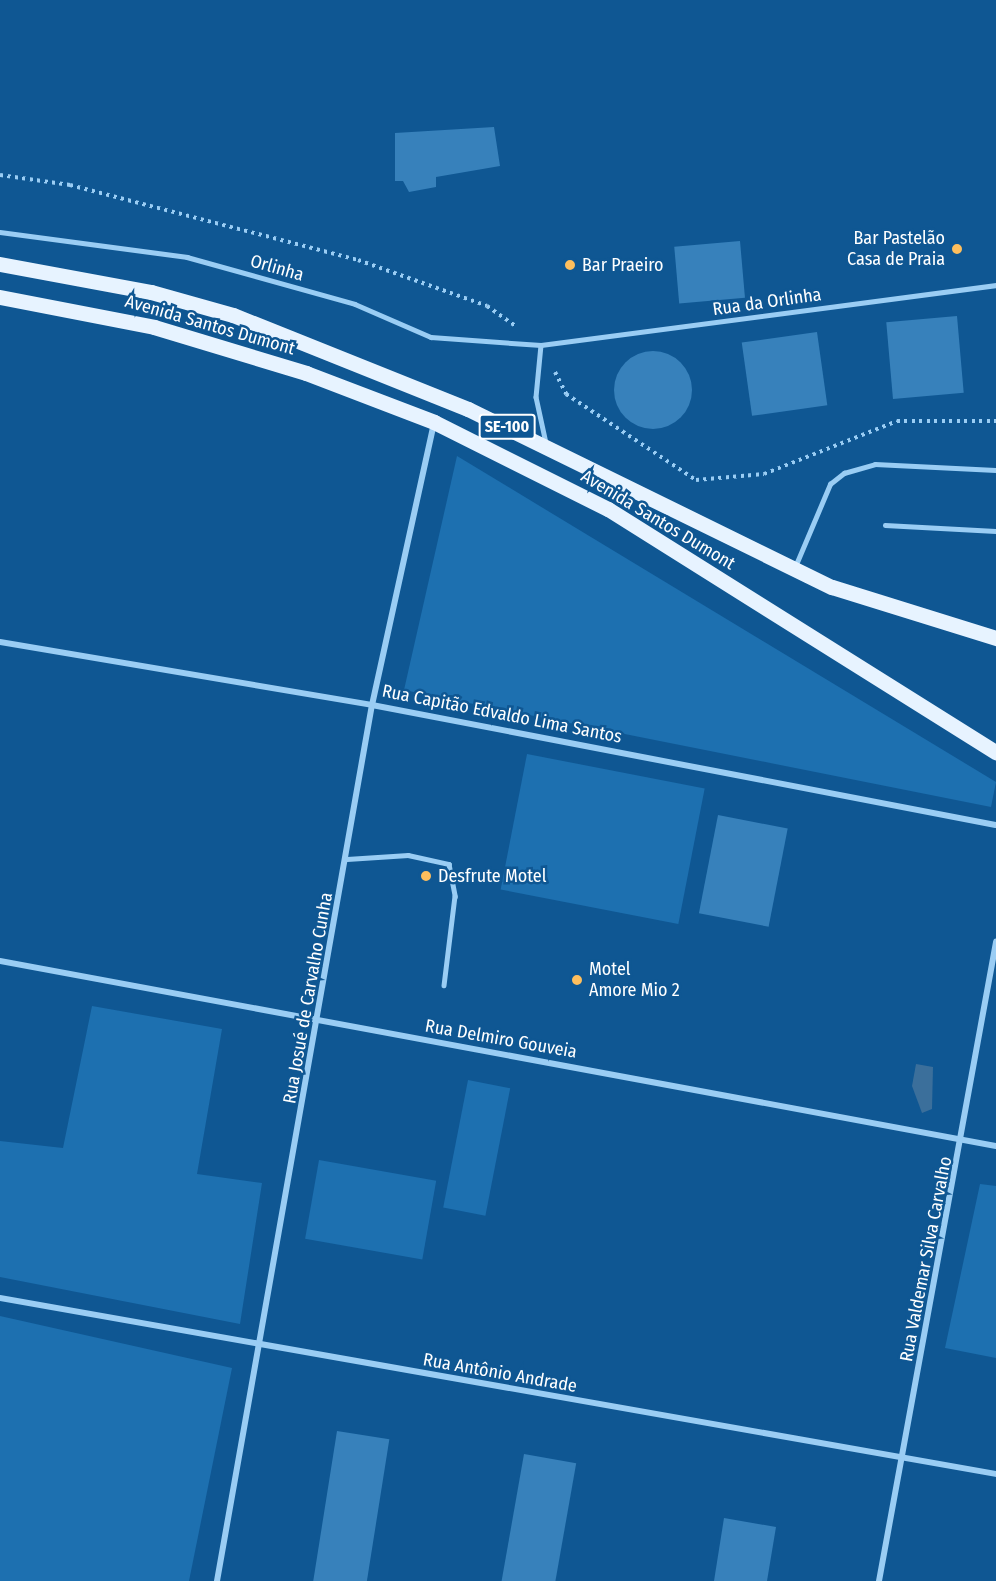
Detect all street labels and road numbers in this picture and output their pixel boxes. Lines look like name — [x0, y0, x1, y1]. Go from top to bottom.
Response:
street label: Orlinha — [248, 250, 306, 286]
street label: Rua da Orlinha — [711, 284, 823, 320]
street label: Avenida Santos Dumont — [123, 290, 297, 360]
road number: SE-100 — [478, 414, 536, 440]
street label: Avenida Santos Dumont — [577, 465, 739, 575]
street label: Rua Capitão Edvaldo Lima Santos — [380, 680, 624, 748]
street label: Rua Josué de Carvalho Cunha — [279, 891, 337, 1105]
street label: Rua Delmiro Gouveia — [423, 1015, 579, 1063]
street label: Rua Valdemar Silva Carvalho — [895, 1154, 957, 1364]
street label: Rua Antônio Andrade — [421, 1349, 579, 1397]

